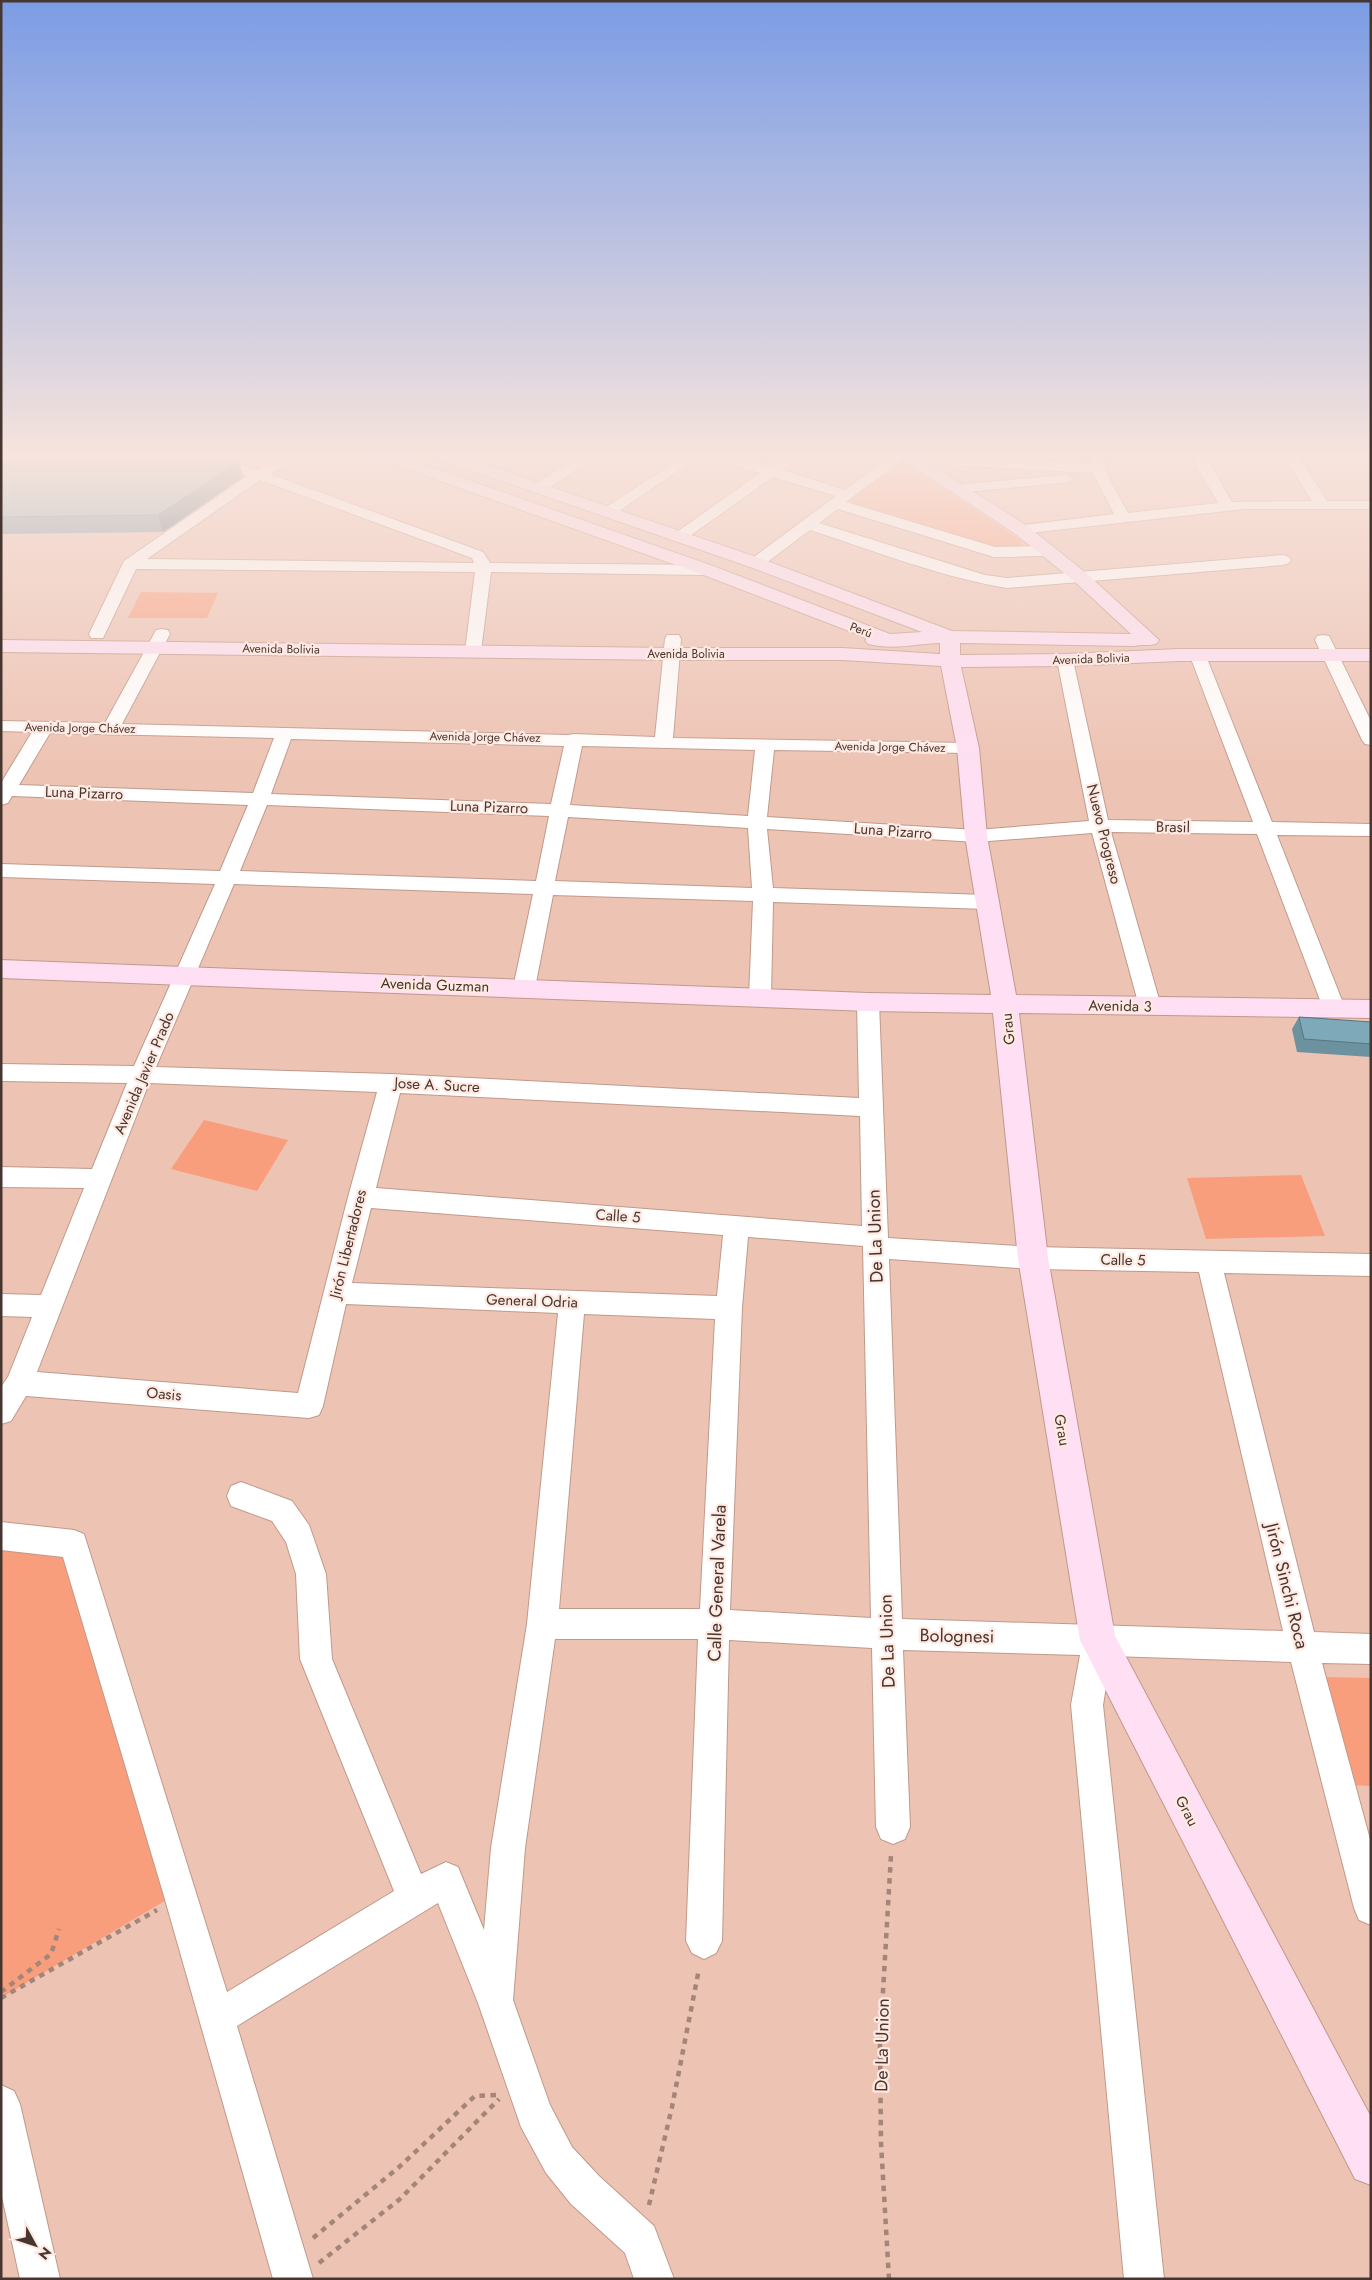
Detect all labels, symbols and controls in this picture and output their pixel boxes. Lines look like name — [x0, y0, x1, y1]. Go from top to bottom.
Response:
street label: Perú — [847, 618, 875, 642]
street label: Avenida Bolivia — [242, 639, 320, 659]
street label: Avenida Bolivia — [647, 645, 725, 663]
street label: Avenida Bolivia — [1052, 649, 1130, 669]
street label: Avenida Jorge Chávez — [24, 718, 136, 738]
street label: Avenida Jorge Chávez — [429, 727, 541, 747]
street label: Avenida Jorge Chávez — [834, 737, 946, 757]
street label: Luna Pizarro — [44, 781, 124, 805]
street label: Nuevo Progreso — [1081, 782, 1127, 886]
street label: Luna Pizarro — [449, 795, 529, 819]
street label: Brasil — [1156, 816, 1190, 838]
street label: Luna Pizarro — [853, 817, 933, 845]
street label: Avenida Guzman — [380, 972, 490, 998]
street label: Avenida 3 — [1088, 994, 1152, 1018]
street label: Avenida Javier Prado — [108, 1008, 180, 1138]
street label: Grau — [995, 1012, 1021, 1046]
street label: Jose A. Sucre — [392, 1072, 480, 1098]
street label: Jirón Libertadores — [323, 1187, 372, 1303]
street label: De La Union — [860, 1189, 890, 1283]
street label: Calle 5 — [595, 1203, 641, 1229]
street label: Calle 5 — [1100, 1249, 1146, 1271]
street label: General Odria — [486, 1288, 578, 1314]
street label: Oasis — [146, 1382, 182, 1406]
street label: Grau — [1048, 1412, 1076, 1448]
street label: Calle General Varela — [701, 1504, 733, 1662]
street label: Jirón Sinchi Roca — [1258, 1518, 1315, 1652]
street label: De La Union — [872, 1594, 902, 1688]
street label: Bolognesi — [919, 1622, 995, 1650]
street label: Grau — [1170, 1792, 1204, 1830]
street label: De La Union — [868, 1998, 896, 2092]
north arrow — [10, 2220, 60, 2270]
text: N — [34, 2243, 56, 2264]

